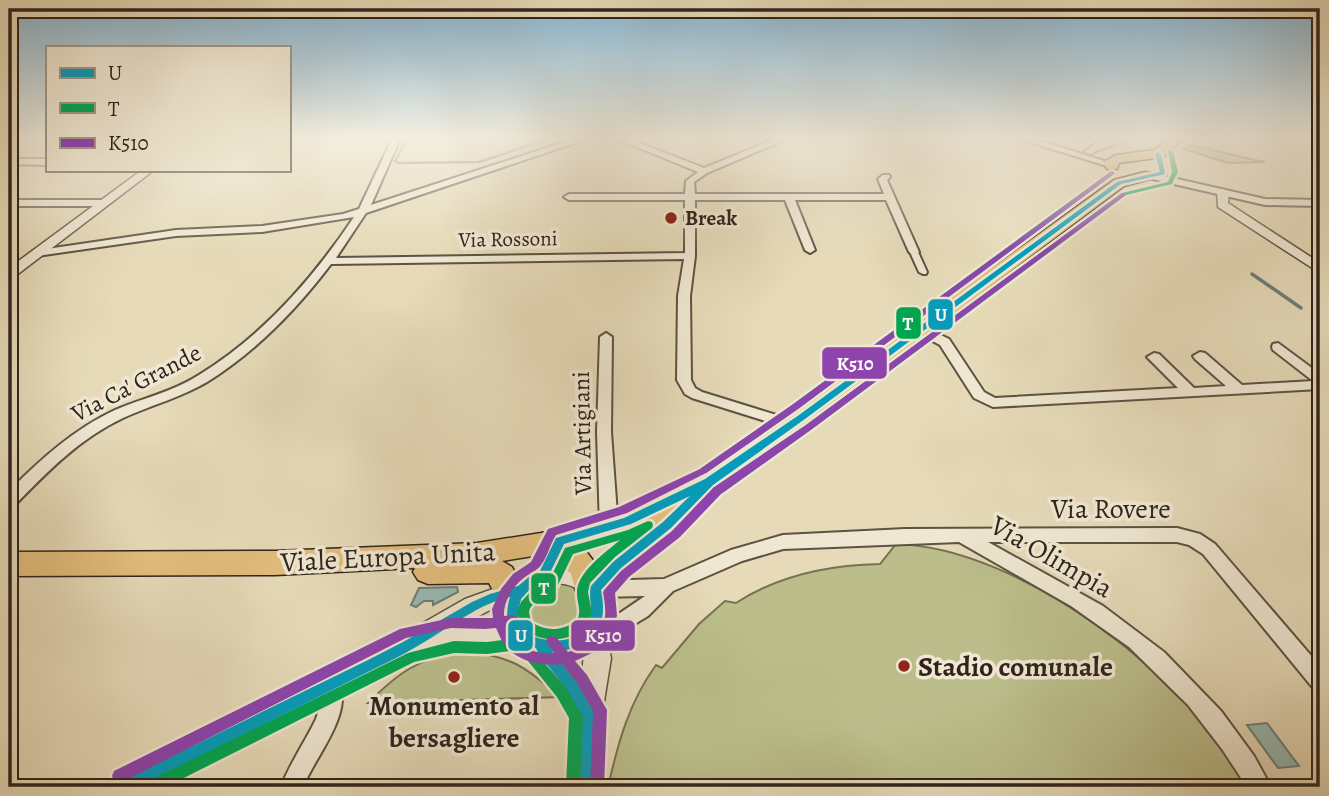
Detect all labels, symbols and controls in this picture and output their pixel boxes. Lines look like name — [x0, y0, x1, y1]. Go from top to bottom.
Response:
legend — [46, 46, 290, 172]
text: U — [108, 59, 122, 87]
text: T — [108, 95, 120, 123]
text: K510 — [108, 129, 149, 157]
place label: Break — [685, 204, 737, 232]
marker: Break — [663, 210, 679, 226]
street label: Via Rossoni — [457, 224, 558, 254]
line badge: U — [927, 298, 954, 331]
text: U — [935, 302, 948, 328]
line badge: T — [895, 306, 922, 340]
text: T — [903, 311, 914, 337]
street label: Via Ca' Grande — [65, 337, 206, 430]
line badge: K510 — [821, 346, 888, 380]
text: K510 — [837, 351, 874, 377]
street label: Via Artigiani — [565, 371, 599, 496]
street label: Via Rovere — [1050, 490, 1171, 528]
street label: Via Olimpia — [982, 506, 1120, 607]
street label: Viale Europa Unita — [279, 532, 496, 582]
line badge: T — [530, 572, 557, 605]
text: T — [539, 576, 550, 602]
line badge: U — [507, 619, 534, 652]
line badge: K510 — [570, 619, 636, 652]
text: U — [515, 623, 528, 649]
text: K510 — [585, 623, 622, 649]
place label: Stadio comunale — [918, 648, 1113, 686]
marker: Stadio comunale — [896, 658, 912, 674]
marker: Monumento al bersagliere — [446, 669, 462, 685]
place label: Monumento al bersagliere — [369, 687, 540, 757]

